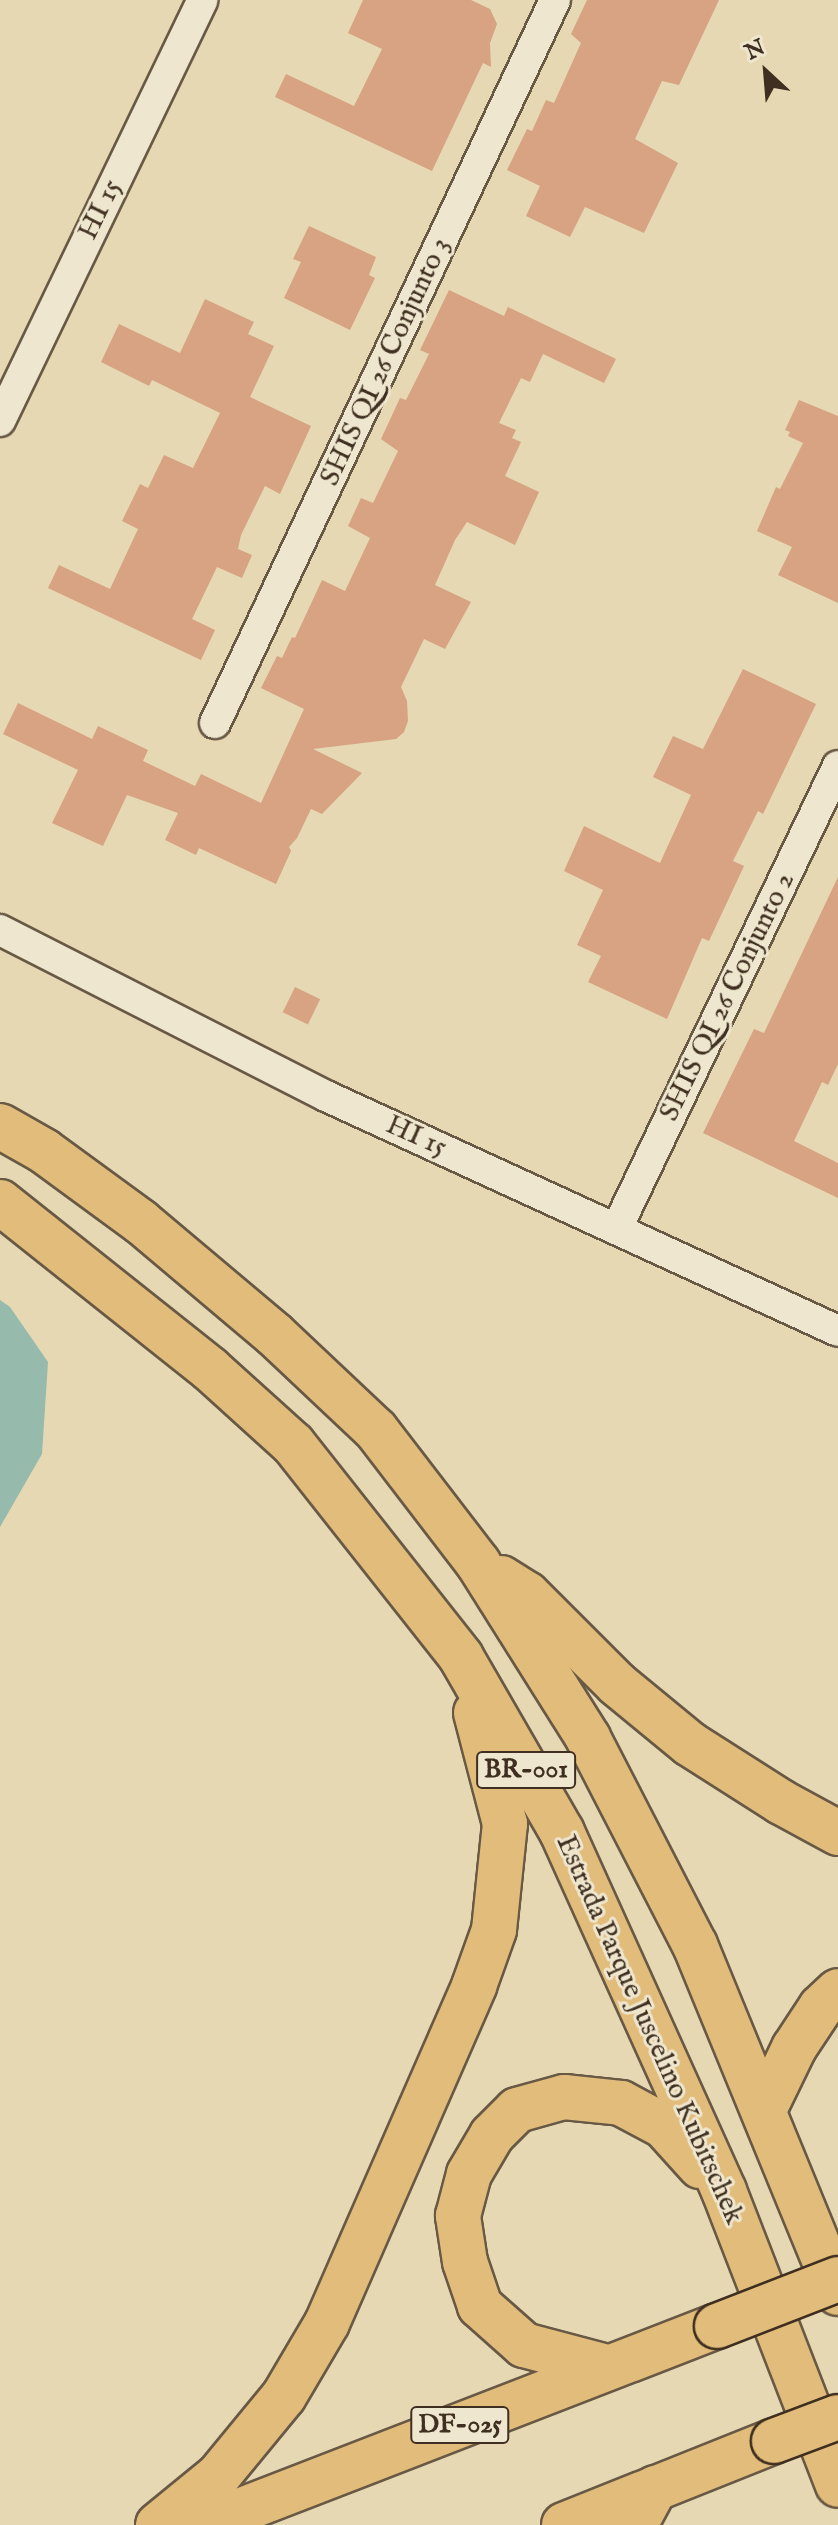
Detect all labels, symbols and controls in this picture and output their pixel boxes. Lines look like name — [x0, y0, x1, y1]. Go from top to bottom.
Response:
north arrow — [726, 32, 806, 112]
text: N — [741, 34, 770, 67]
street label: HI 15 — [72, 174, 130, 246]
street label: SHIS QI 26 Conjunto 3 — [314, 233, 458, 491]
street label: SHIS QI 26 Conjunto 2 — [653, 867, 803, 1127]
street label: HI 15 — [380, 1109, 452, 1165]
road number: BR-001 — [476, 1748, 576, 1792]
street label: Estrada Parque Juscelino Kubitschek — [548, 1830, 750, 2230]
road number: DF-025 — [410, 2403, 510, 2447]

